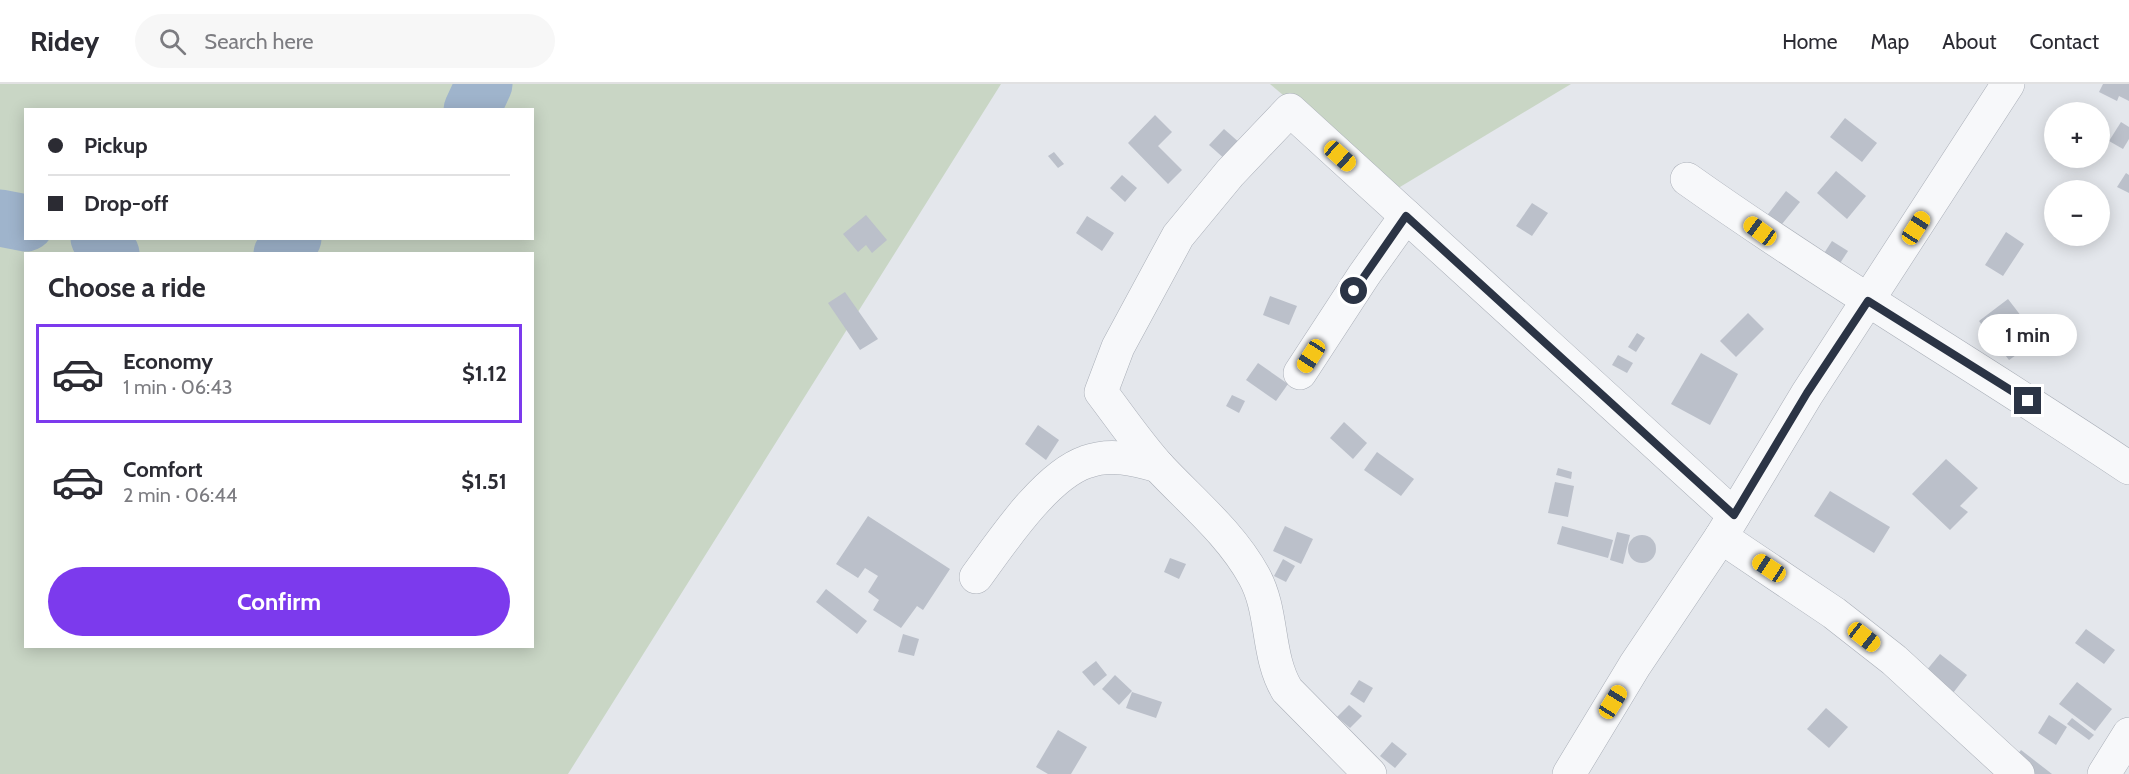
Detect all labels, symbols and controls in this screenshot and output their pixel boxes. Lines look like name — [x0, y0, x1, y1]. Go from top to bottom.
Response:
search box — [135, 14, 555, 68]
text: Ridey — [30, 24, 99, 58]
icon: search — [156, 25, 189, 58]
text: Search here — [204, 28, 314, 55]
text: Home — [1782, 29, 1838, 54]
text: Map — [1871, 29, 1909, 54]
text: About — [1942, 29, 1996, 54]
text: Contact — [2029, 29, 2099, 54]
map controls — [2044, 102, 2110, 246]
button: + — [2044, 102, 2110, 168]
text: Pickup — [84, 132, 148, 159]
car — [1321, 137, 1359, 175]
button: − — [2044, 180, 2110, 246]
text: Drop-off — [84, 190, 168, 217]
car — [1899, 208, 1933, 248]
car — [1740, 213, 1780, 249]
text: Choose a ride — [48, 271, 206, 304]
route start — [1340, 277, 1367, 304]
callout: 1 min — [1978, 314, 2078, 356]
text: 1 min — [2005, 323, 2050, 347]
car — [1294, 336, 1328, 376]
icon: car — [51, 347, 105, 401]
text: Economy — [123, 348, 213, 375]
text: $1.12 — [462, 360, 507, 387]
text: 1 min · 06:43 — [123, 375, 233, 399]
route end — [2014, 387, 2041, 414]
icon: car — [51, 455, 105, 509]
text: Comfort — [123, 456, 202, 483]
text: $1.51 — [461, 468, 507, 495]
text: 2 min · 06:44 — [123, 483, 237, 507]
car — [1749, 551, 1789, 585]
button: Confirm — [48, 567, 510, 636]
car — [1844, 619, 1884, 655]
car — [1596, 682, 1630, 722]

